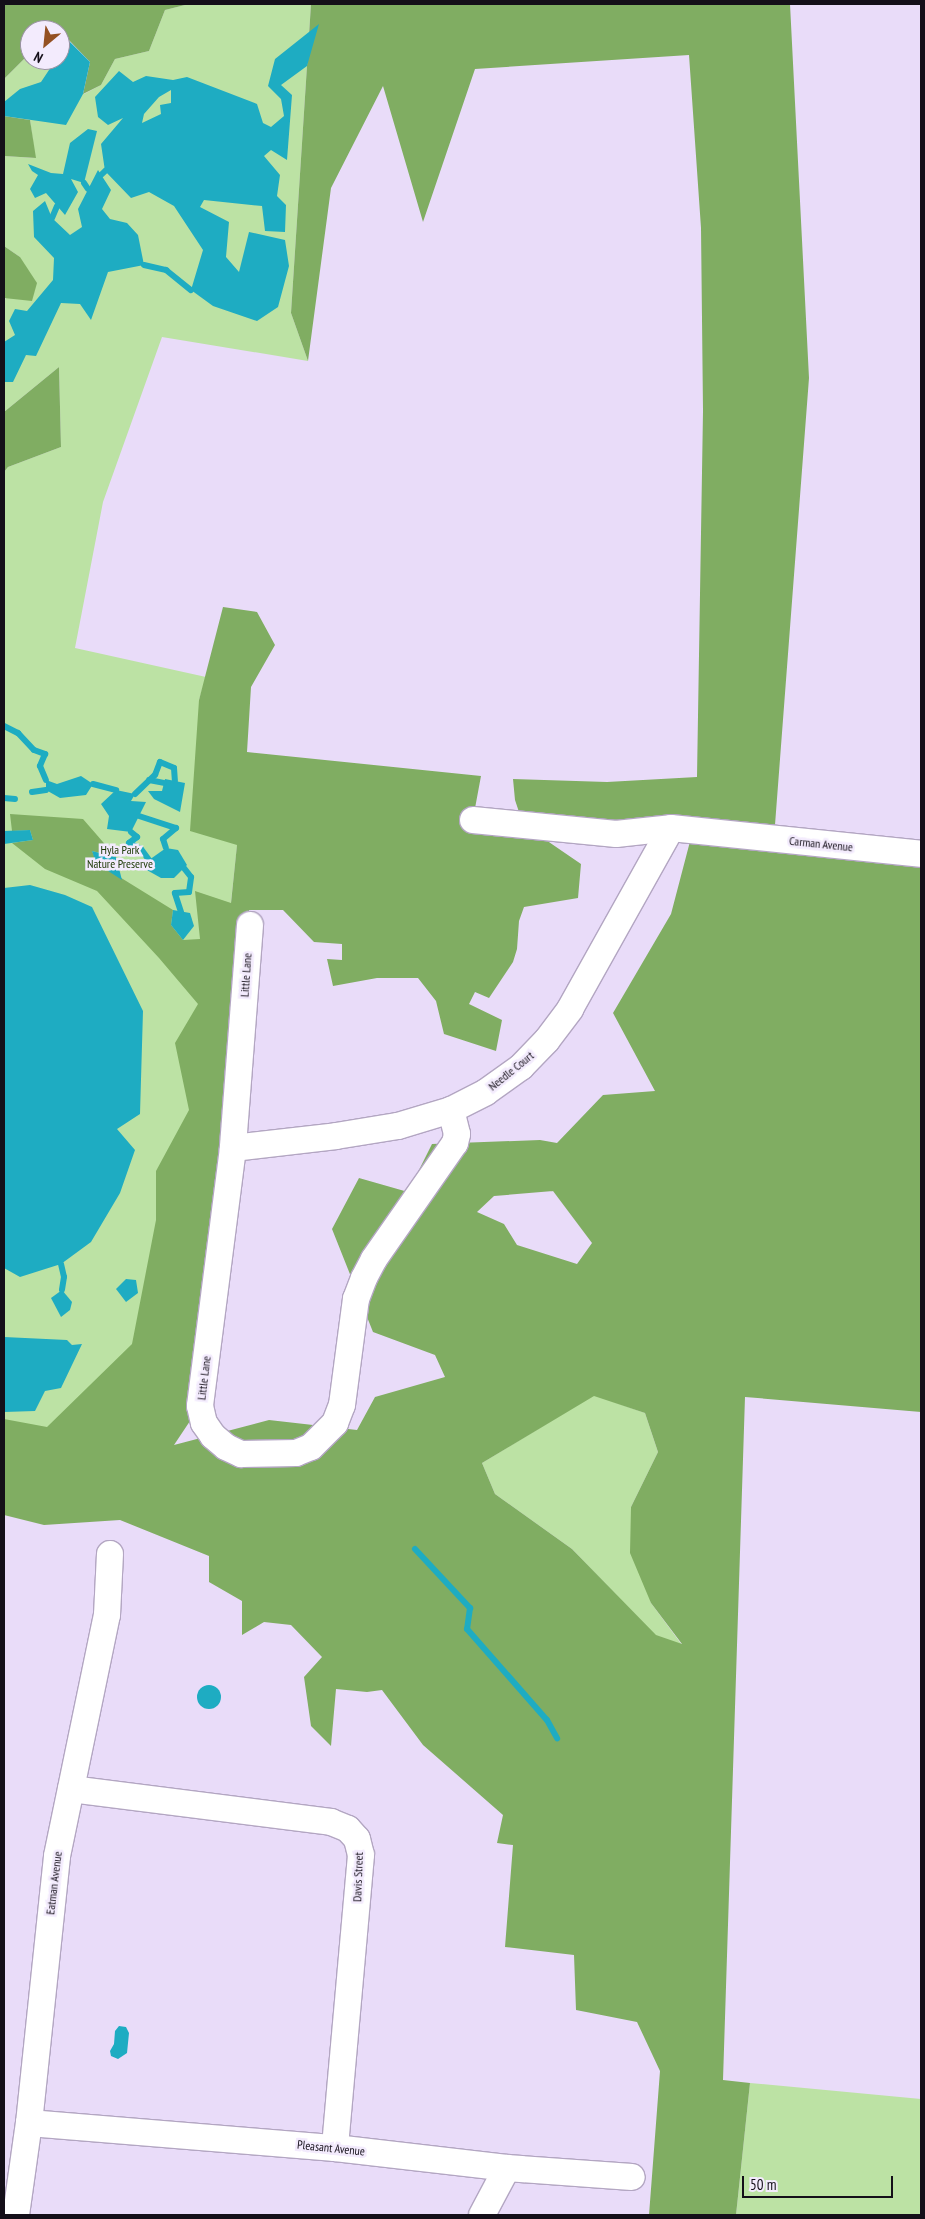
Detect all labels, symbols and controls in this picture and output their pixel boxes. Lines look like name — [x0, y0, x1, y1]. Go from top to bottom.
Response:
north arrow — [20, 20, 70, 70]
text: N — [31, 48, 46, 67]
street label: Carman Avenue — [788, 833, 854, 855]
park label: Hyla Park Nature Preserve — [87, 843, 153, 871]
street label: Little Lane — [237, 952, 255, 998]
street label: Needle Court — [485, 1048, 537, 1094]
street label: Little Lane — [194, 1355, 214, 1401]
street label: Eatman Avenue — [43, 1850, 65, 1916]
street label: Davis Street — [350, 1852, 366, 1902]
street label: Pleasant Avenue — [296, 2137, 366, 2159]
scale bar — [745, 2166, 896, 2198]
text: 50 m — [750, 2175, 776, 2194]

